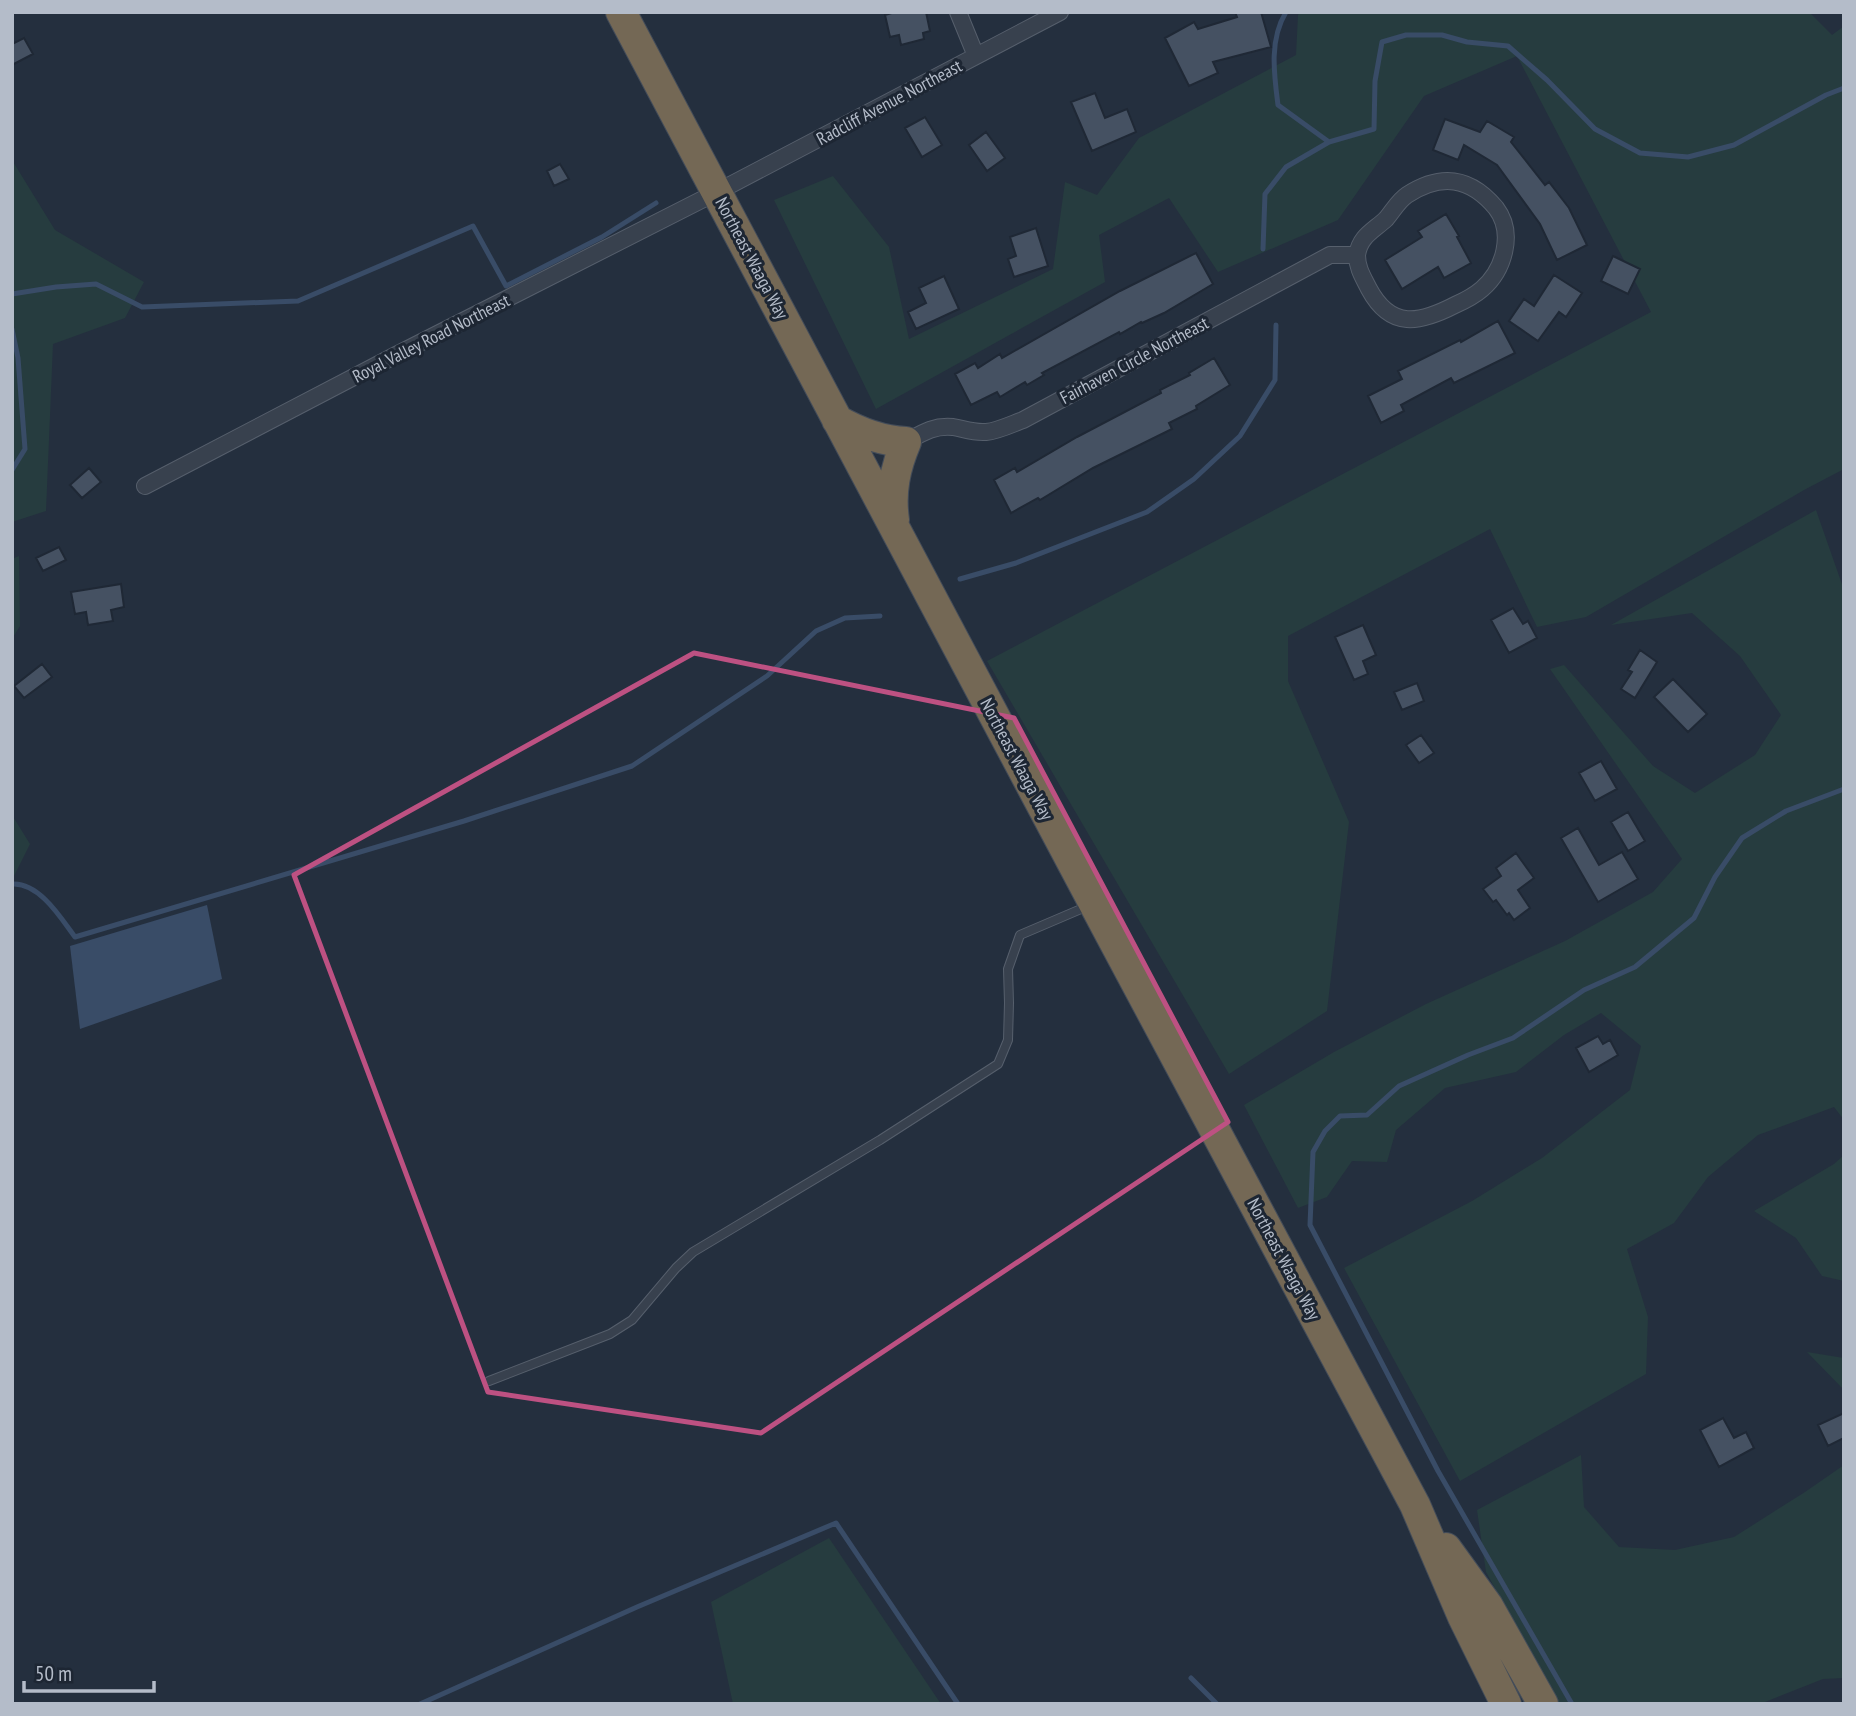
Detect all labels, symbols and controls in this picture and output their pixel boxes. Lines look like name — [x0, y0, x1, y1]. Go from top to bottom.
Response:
street label: Radcliff Avenue Northeast — [812, 54, 966, 150]
street label: Northeast Waaga Way — [710, 193, 794, 323]
street label: Royal Valley Road Northeast — [349, 288, 513, 388]
street label: Fairhaven Circle Northeast — [1056, 311, 1212, 409]
street label: Northeast Waaga Way — [975, 694, 1059, 824]
street label: Northeast Waaga Way — [1242, 1194, 1326, 1324]
scale bar — [24, 1650, 154, 1694]
text: 50 m — [35, 1660, 72, 1687]

